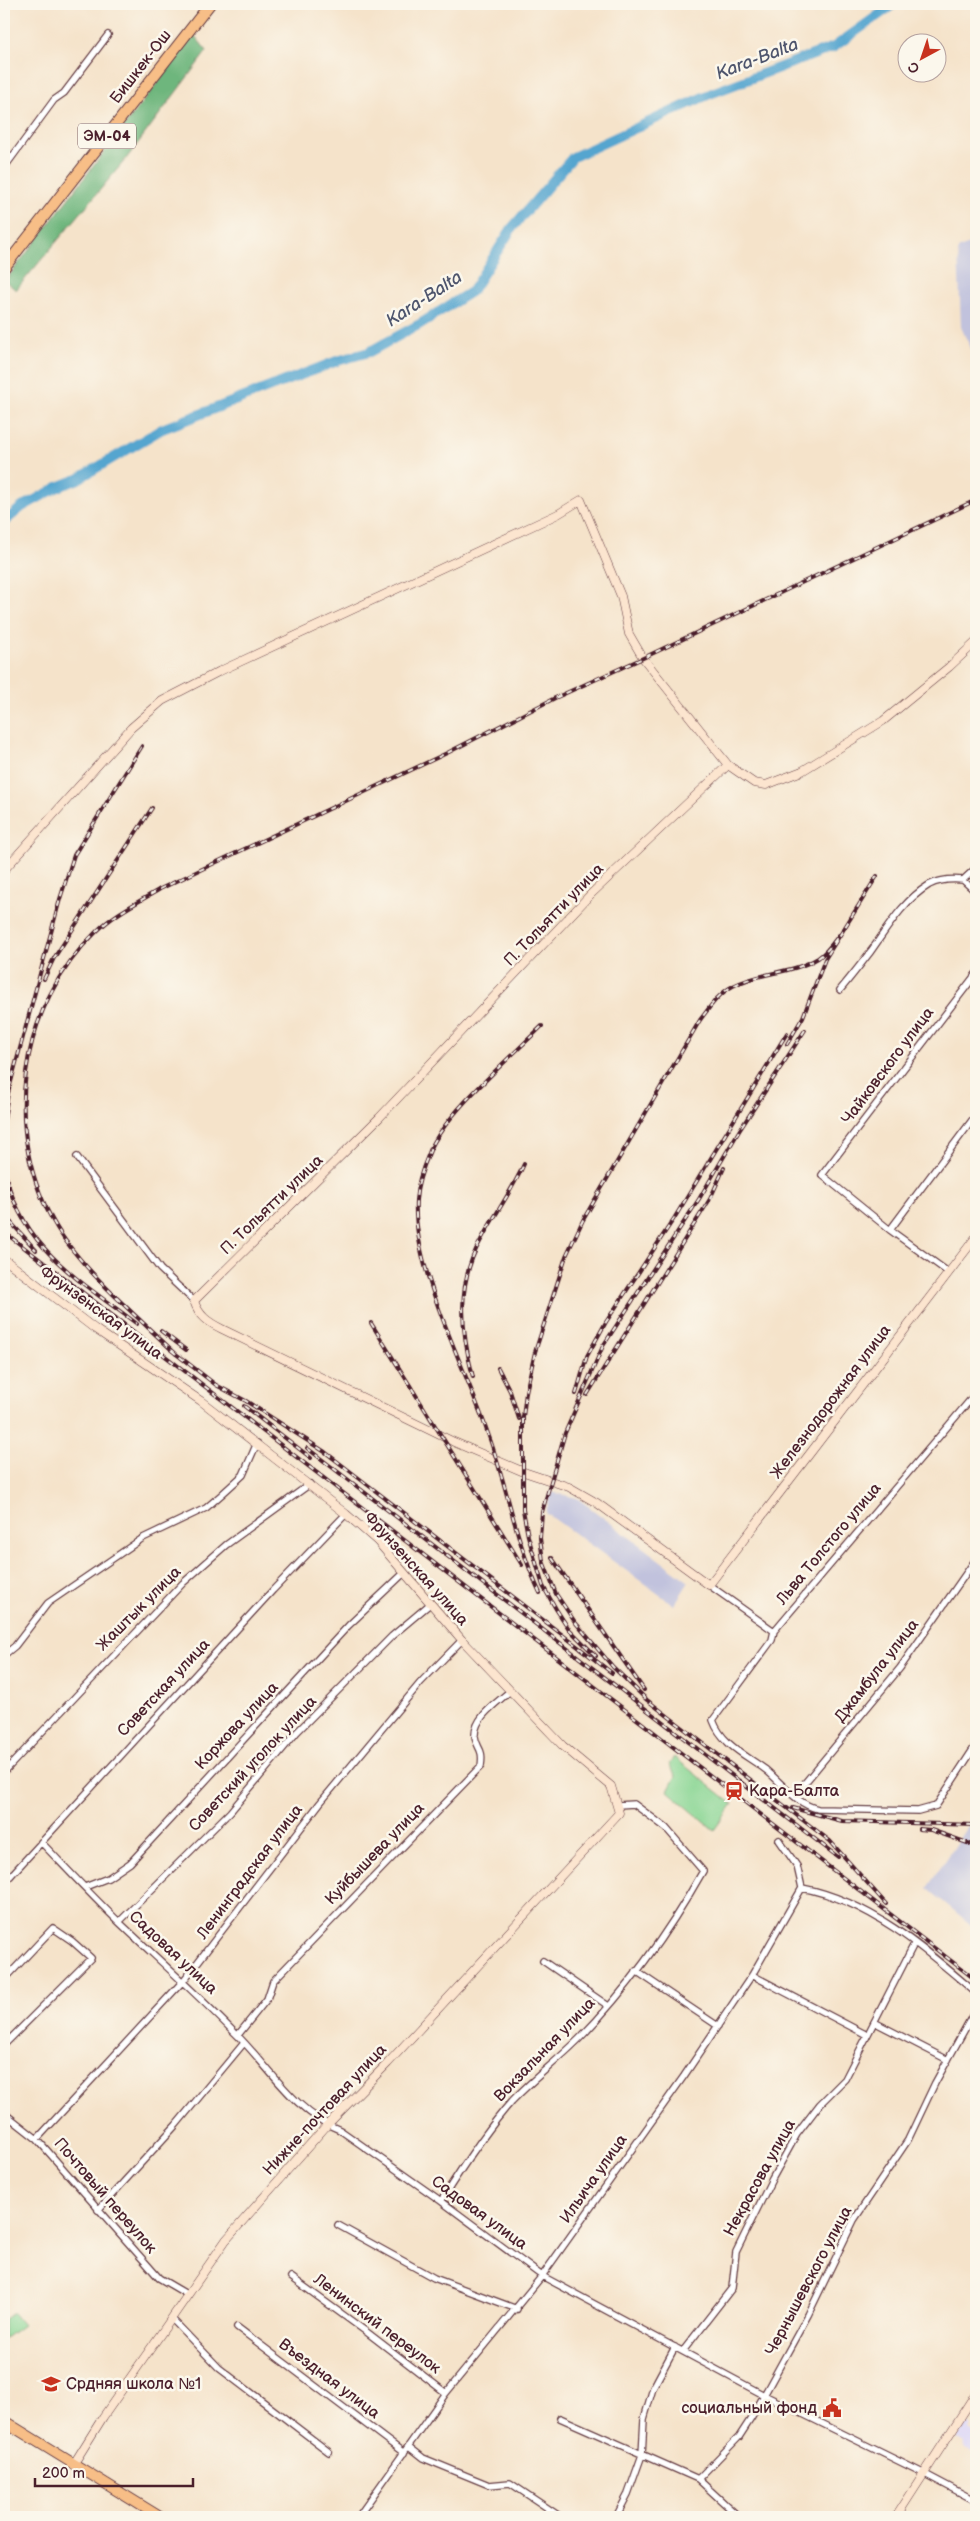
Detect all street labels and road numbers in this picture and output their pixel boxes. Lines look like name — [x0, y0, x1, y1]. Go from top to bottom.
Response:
street label: Бишкек-Ош — [106, 26, 176, 108]
road number: ЭМ-04 — [78, 124, 136, 148]
street label: П. Тольятти улица — [500, 859, 608, 970]
street label: Чайковского улица — [838, 1003, 938, 1128]
street label: П. Тольятти улица — [217, 1151, 328, 1259]
street label: Фрунзенская улица — [36, 1262, 166, 1364]
street label: Железнодорожная улица — [767, 1321, 895, 1483]
street label: Льва Толстого улица — [772, 1479, 886, 1609]
street label: Фрунзенская улица — [360, 1508, 472, 1630]
street label: Жаштык улица — [93, 1562, 186, 1655]
street label: Джамбула улица — [831, 1615, 923, 1726]
street label: Советская улица — [114, 1635, 214, 1741]
street label: Коржова улица — [191, 1678, 283, 1774]
street label: Советский уголок улица — [185, 1692, 321, 1836]
street label: Куйбышева улица — [321, 1799, 429, 1909]
street label: Ленинградская улица — [193, 1801, 307, 1944]
street label: Садовая улица — [125, 1907, 221, 1999]
street label: Вокзальная улица — [491, 1994, 600, 2106]
street label: Нижне-почтовая улица — [259, 2040, 391, 2180]
street label: Некрасова улица — [720, 2116, 800, 2240]
street label: Ильича улица — [556, 2130, 632, 2227]
street label: Почтовый переулок — [50, 2134, 161, 2258]
street label: Садовая улица — [427, 2172, 531, 2254]
street label: Чернышевского улица — [762, 2203, 857, 2359]
street label: Ленинский переулок — [309, 2269, 445, 2378]
street label: Въездная улица — [275, 2335, 384, 2423]

